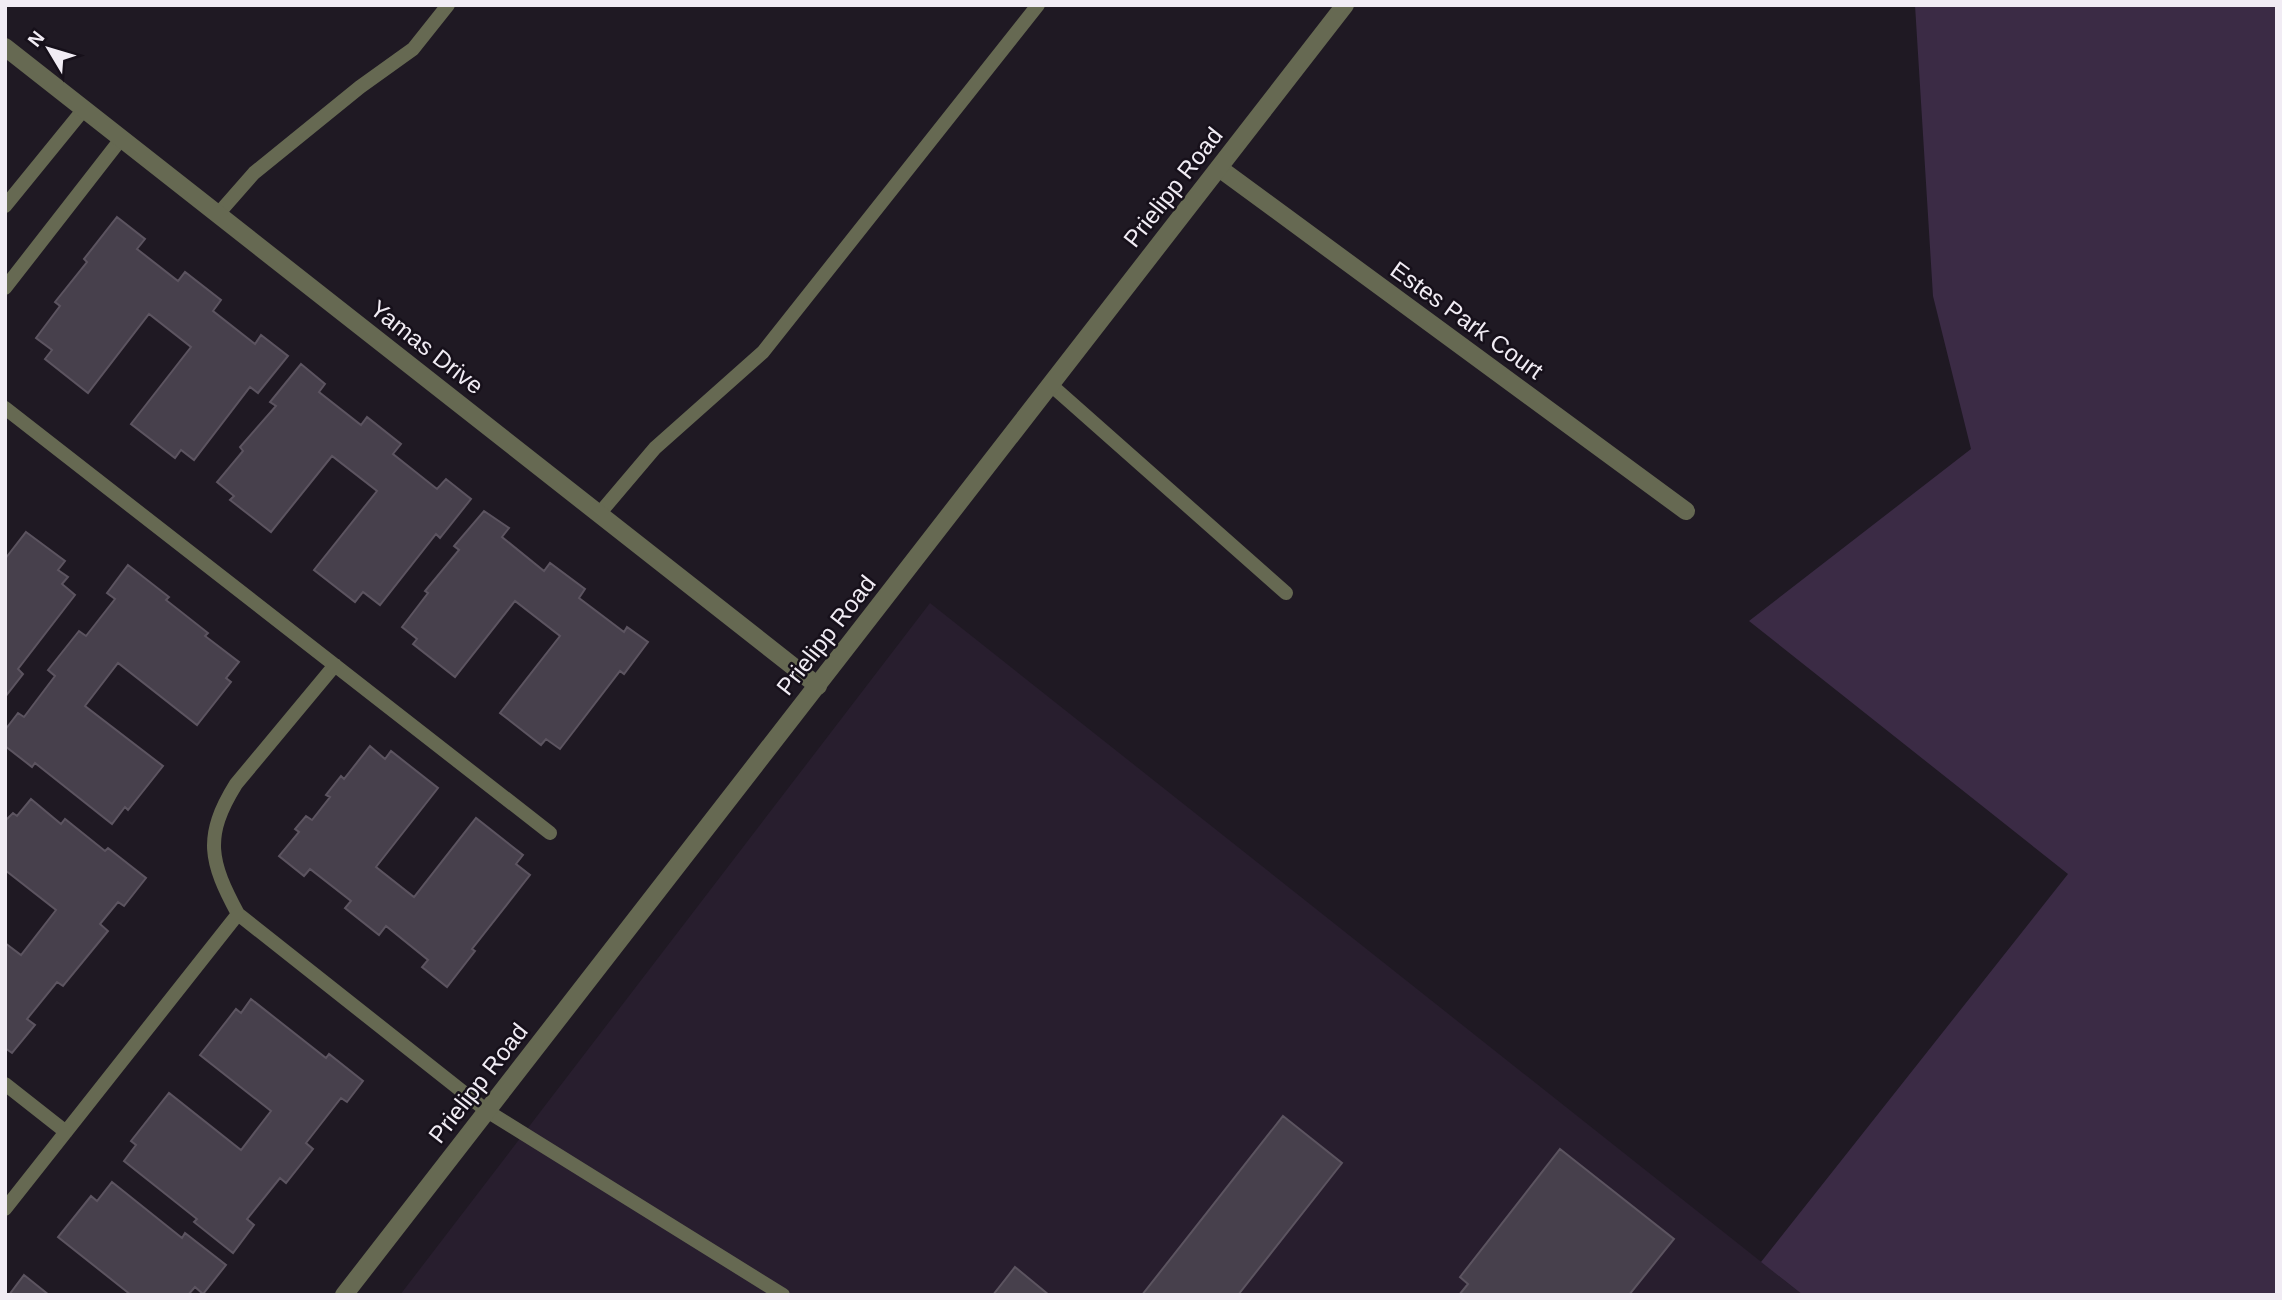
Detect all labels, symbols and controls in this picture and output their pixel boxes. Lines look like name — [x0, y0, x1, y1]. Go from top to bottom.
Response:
north arrow — [14, 14, 84, 84]
text: N — [23, 27, 48, 51]
street label: Prielipp Road — [1118, 122, 1228, 252]
street label: Estes Park Court — [1386, 256, 1549, 384]
street label: Yamas Drive — [365, 295, 489, 399]
street label: Prielipp Road — [771, 570, 881, 700]
street label: Prielipp Road — [423, 1018, 533, 1148]

